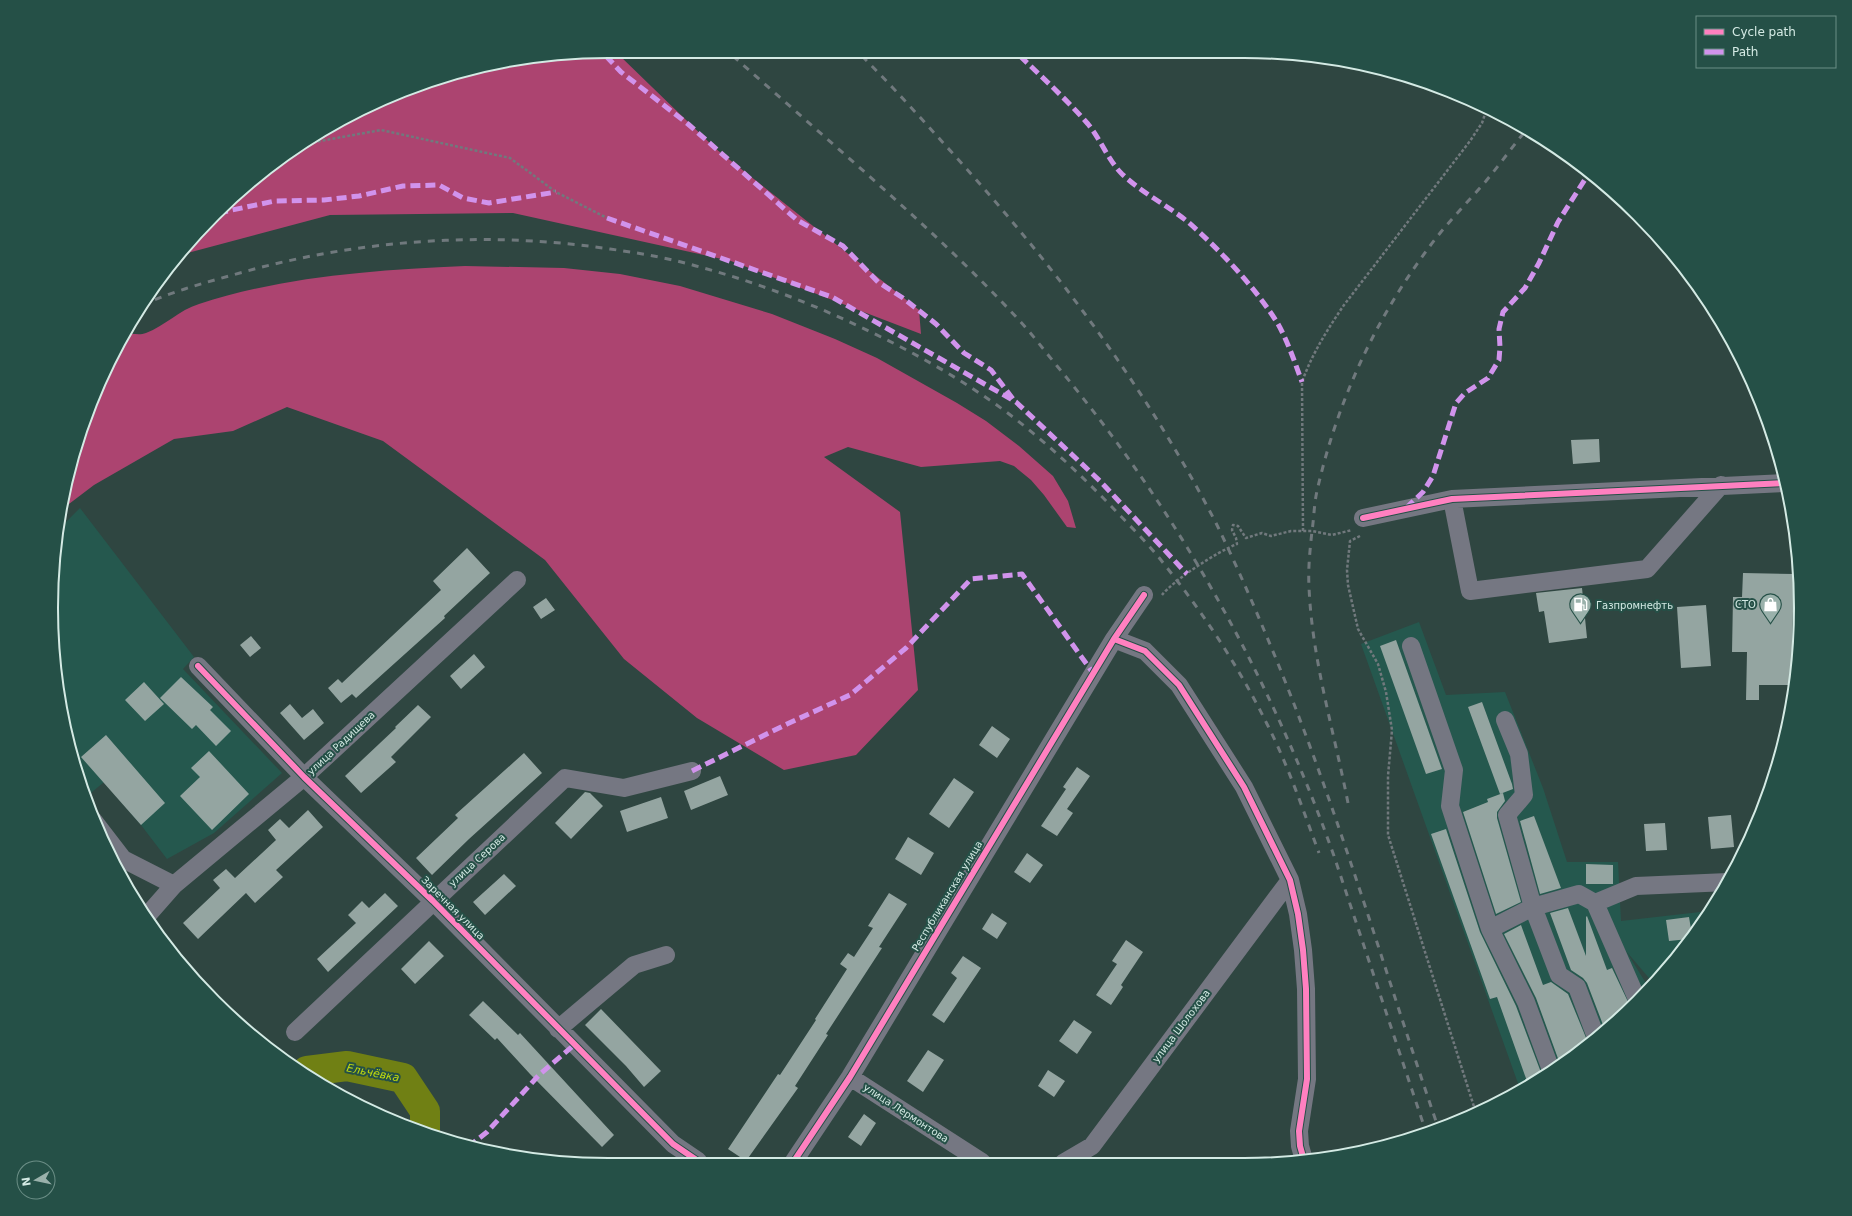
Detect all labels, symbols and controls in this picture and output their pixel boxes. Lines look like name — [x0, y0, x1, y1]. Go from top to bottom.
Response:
legend — [1696, 16, 1836, 68]
text: Cycle path — [1732, 25, 1796, 39]
text: Path — [1732, 45, 1758, 59]
shop icon: СТО — [1758, 591, 1784, 624]
fuel station icon: Газпромнефть — [1568, 592, 1594, 625]
place label: СТО — [1735, 599, 1756, 610]
place label: Газпромнефть — [1596, 600, 1673, 611]
street label: улица Радищева — [305, 709, 377, 777]
street label: улица Серова — [447, 831, 507, 889]
street label: Республиканская улица — [910, 839, 984, 953]
street label: Заречная улица — [419, 874, 487, 942]
street label: улица Шолохова — [1150, 987, 1212, 1065]
water label: Ельчёвка — [345, 1062, 401, 1085]
street label: улица Лермонтова — [861, 1081, 951, 1145]
north arrow — [16, 1160, 56, 1200]
text: N — [19, 1176, 34, 1187]

